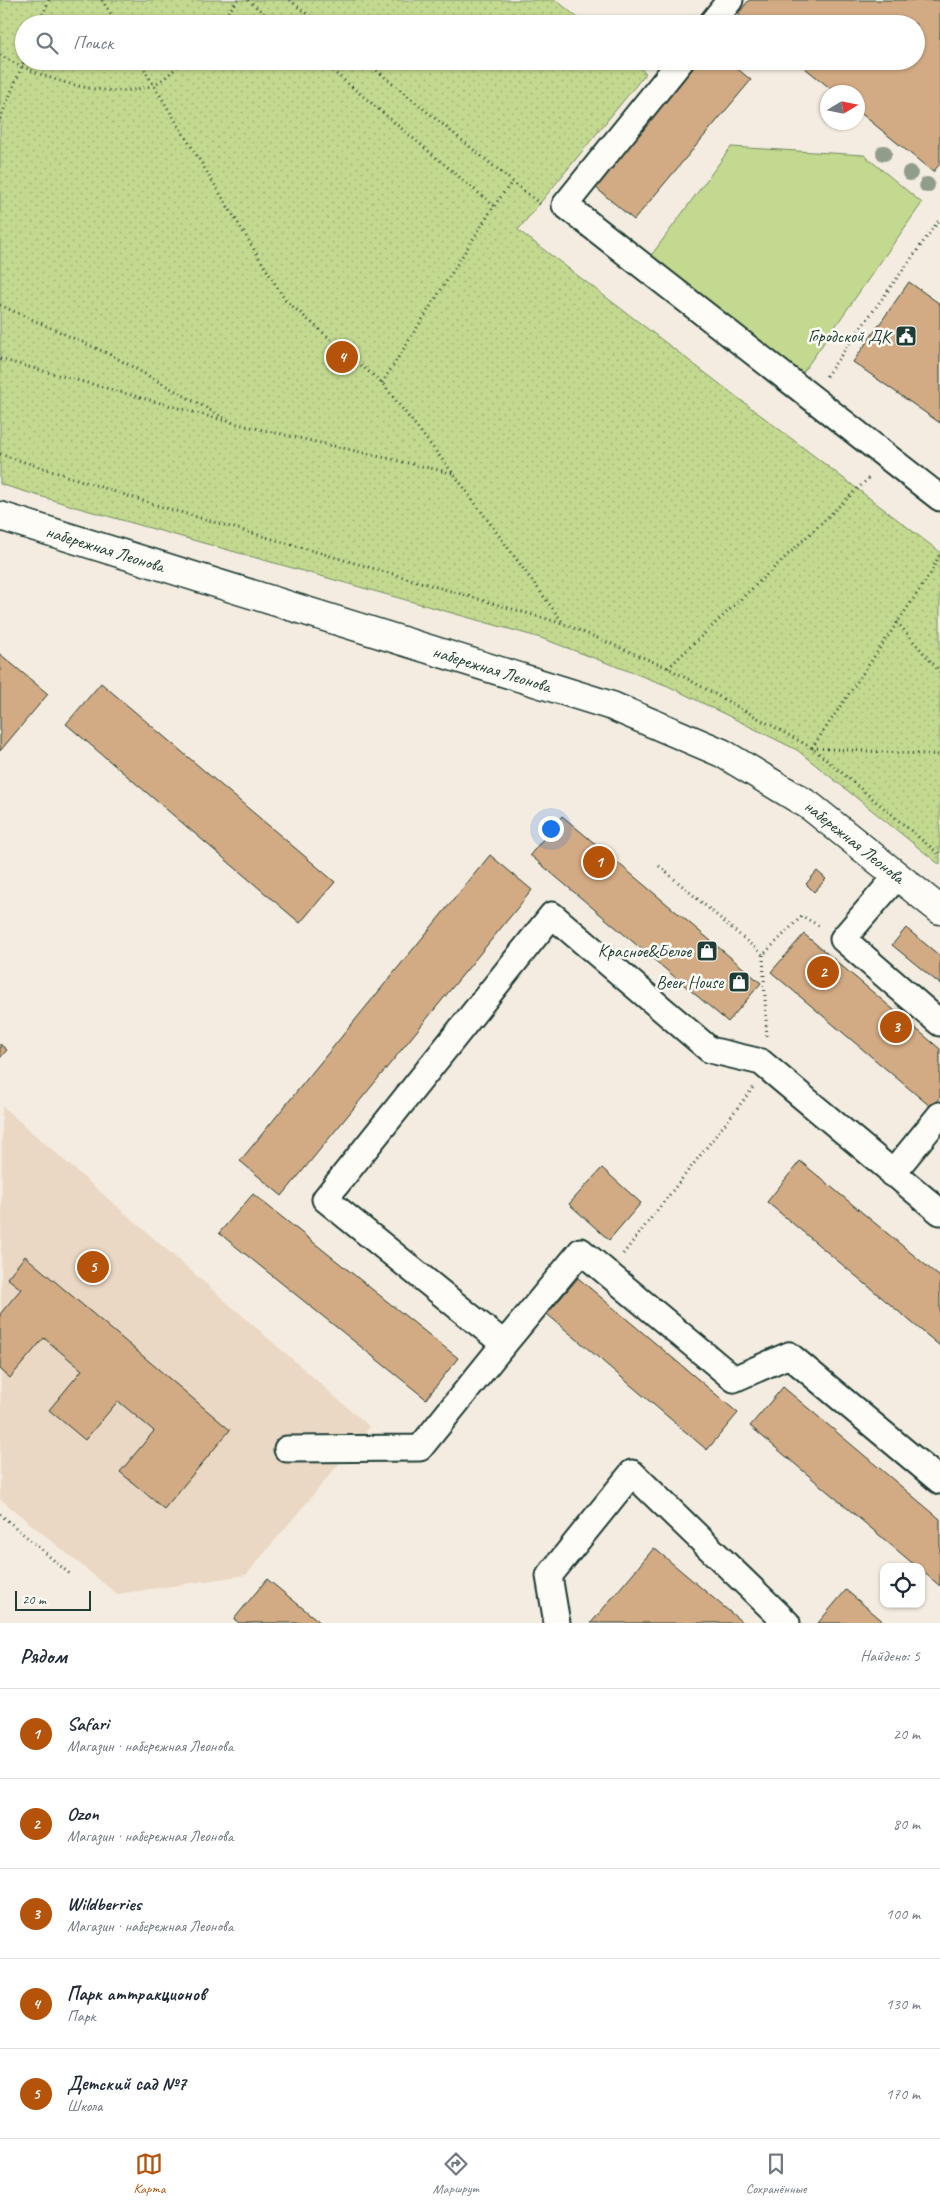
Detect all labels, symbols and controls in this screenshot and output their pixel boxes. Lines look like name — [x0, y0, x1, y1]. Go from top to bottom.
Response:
search box — [15, 15, 925, 70]
icon: search — [33, 29, 61, 57]
text: Поиск — [73, 31, 113, 55]
north arrow — [820, 85, 865, 130]
public building icon: Городской ДК — [894, 324, 918, 348]
place label: Городской ДК — [808, 325, 893, 347]
pin: 4 — [326, 338, 358, 376]
street label: набережная Леонова — [43, 520, 168, 578]
street label: набережная Леонова — [430, 640, 555, 698]
street label: набережная Леонова — [801, 794, 910, 889]
your location — [538, 816, 564, 842]
pin: 1 — [583, 843, 615, 881]
shop icon: Красное&Белое — [695, 939, 719, 963]
place label: Красное&Белое — [598, 940, 692, 962]
pin: 2 — [807, 953, 839, 991]
shop icon: Beer House — [727, 970, 751, 994]
place label: Beer House — [656, 971, 724, 993]
pin: 3 — [880, 1008, 912, 1046]
pin: 5 — [77, 1248, 109, 1286]
map controls — [880, 1563, 925, 1608]
button: locate — [880, 1563, 925, 1608]
scale bar — [15, 1588, 91, 1611]
text: 20 m — [22, 1591, 46, 1608]
text: Рядом — [20, 1643, 67, 1669]
text: Найдено: 5 — [860, 1646, 920, 1666]
text: Safari — [67, 1712, 109, 1736]
text: 1 — [32, 1724, 40, 1744]
text: 20 m — [893, 1724, 920, 1744]
text: Магазин · набережная Леонова — [67, 1736, 233, 1756]
text: Ozon — [67, 1802, 99, 1826]
text: 2 — [32, 1814, 40, 1834]
text: 80 m — [893, 1814, 920, 1834]
text: Магазин · набережная Леонова — [67, 1826, 233, 1846]
text: Wildberries — [67, 1892, 141, 1916]
text: 3 — [32, 1904, 40, 1924]
text: 100 m — [886, 1904, 920, 1924]
text: Магазин · набережная Леонова — [67, 1916, 233, 1936]
text: Парк аттракционов — [67, 1982, 206, 2006]
text: 4 — [32, 1994, 40, 2014]
text: 130 m — [886, 1994, 920, 2014]
text: Парк — [67, 2006, 96, 2026]
text: Детский сад №7 — [67, 2072, 186, 2096]
text: 5 — [33, 2084, 39, 2104]
text: 170 m — [886, 2084, 920, 2104]
text: Школа — [67, 2096, 102, 2116]
tab: Карта — [133, 2150, 166, 2197]
tab: Маршрут — [432, 2150, 479, 2197]
tab: Сохранённые — [746, 2150, 806, 2197]

